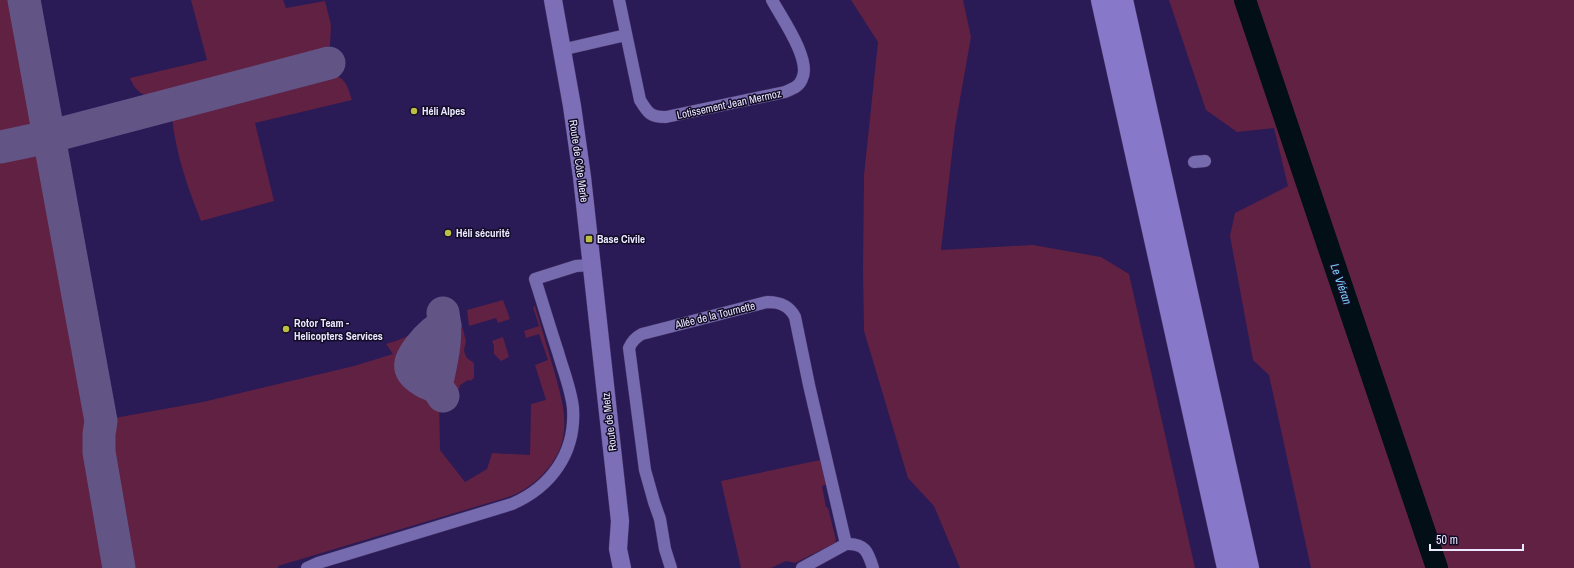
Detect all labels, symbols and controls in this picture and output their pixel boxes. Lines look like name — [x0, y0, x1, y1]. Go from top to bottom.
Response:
street label: Lotissement Jean Mermoz — [676, 86, 783, 122]
place label: Héli Alpes — [422, 104, 465, 118]
marker: Héli Alpes — [409, 106, 419, 116]
street label: Route de Côte Merle — [566, 119, 592, 203]
place label: Héli sécurité — [456, 226, 510, 240]
marker: Héli sécurité — [443, 228, 453, 238]
place label: Base Civile — [597, 232, 645, 246]
marker: Base Civile — [584, 234, 594, 244]
water label: Le Viéran — [1327, 261, 1355, 307]
street label: Allée de la Tournette — [673, 298, 757, 332]
place label: Rotor Team - Helicopters Services — [294, 316, 383, 343]
marker: Rotor Team - Helicopters Services — [281, 324, 291, 334]
street label: Route de Metz — [598, 392, 620, 452]
scale bar — [1430, 526, 1523, 552]
text: 50 m — [1436, 532, 1458, 548]

